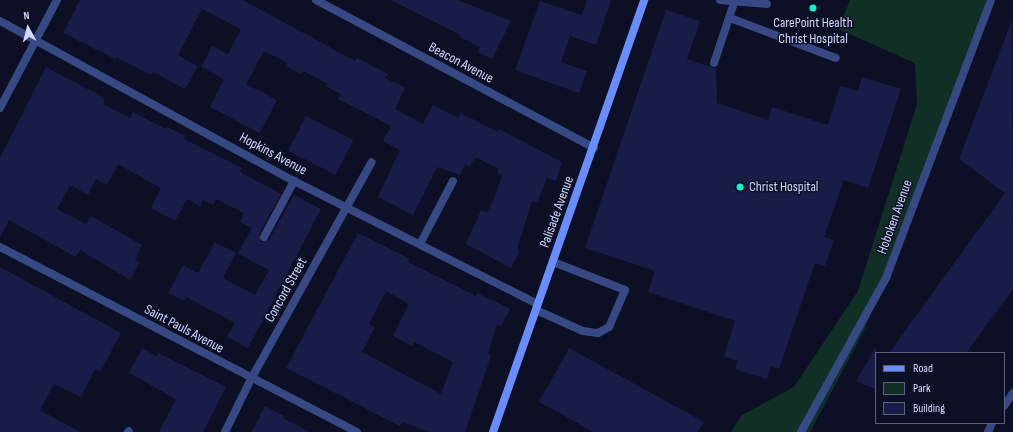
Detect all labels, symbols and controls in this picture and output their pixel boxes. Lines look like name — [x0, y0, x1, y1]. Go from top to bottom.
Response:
marker: CarePoint Health Christ Hospital — [808, 3, 818, 13]
north arrow — [8, 8, 48, 48]
text: N — [23, 9, 30, 22]
place label: CarePoint Health Christ Hospital — [773, 15, 853, 48]
street label: Beacon Avenue — [426, 39, 496, 87]
street label: Hopkins Avenue — [236, 129, 310, 179]
street label: Palisade Avenue — [536, 174, 578, 250]
street label: Hoboken Avenue — [874, 178, 916, 256]
place label: Christ Hospital — [749, 179, 818, 195]
marker: Christ Hospital — [734, 181, 746, 193]
street label: Concord Street — [261, 255, 311, 325]
street label: Saint Pauls Avenue — [141, 301, 227, 357]
legend — [875, 352, 1005, 424]
text: Road — [913, 361, 933, 376]
text: Park — [913, 381, 931, 396]
text: Building — [913, 401, 945, 416]

